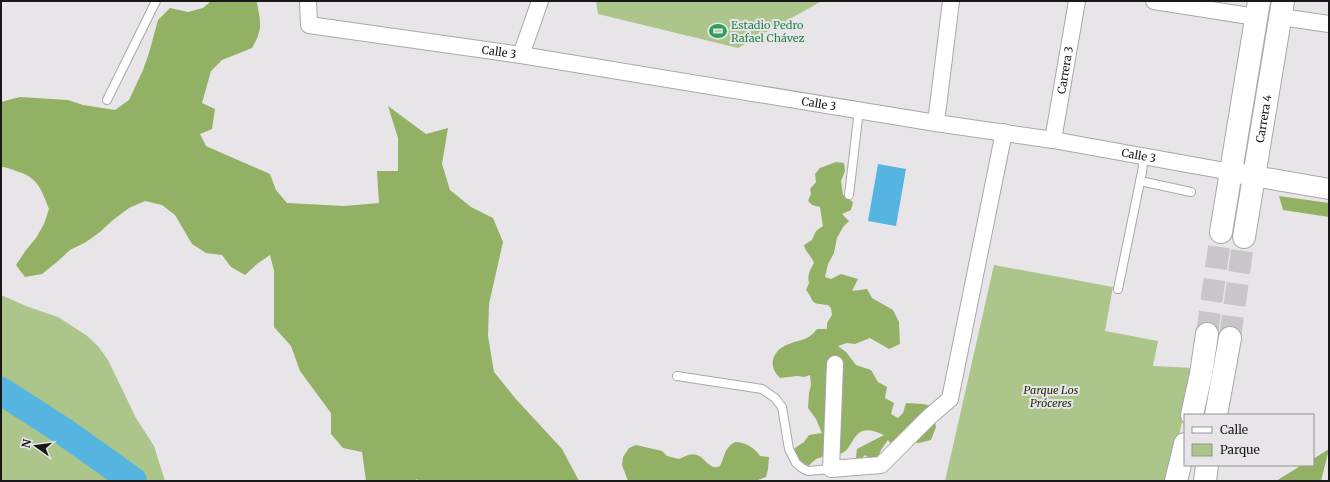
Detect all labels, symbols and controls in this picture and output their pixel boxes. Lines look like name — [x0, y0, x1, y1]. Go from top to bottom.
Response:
place label: Estadio Pedro Rafael Chávez — [731, 18, 805, 45]
sports icon: Estadio Pedro Rafael Chávez — [708, 21, 728, 41]
street label: Calle 3 — [481, 43, 517, 61]
street label: Carrera 3 — [1054, 45, 1076, 95]
street label: Carrera 4 — [1253, 93, 1274, 144]
street label: Calle 3 — [801, 94, 837, 114]
street label: Calle 3 — [1120, 145, 1157, 165]
park label: Parque Los Próceres — [1024, 383, 1079, 410]
legend — [1184, 414, 1314, 466]
text: Calle — [1220, 422, 1248, 437]
north arrow — [16, 426, 56, 466]
text: N — [18, 437, 34, 449]
text: Parque — [1220, 442, 1260, 457]

